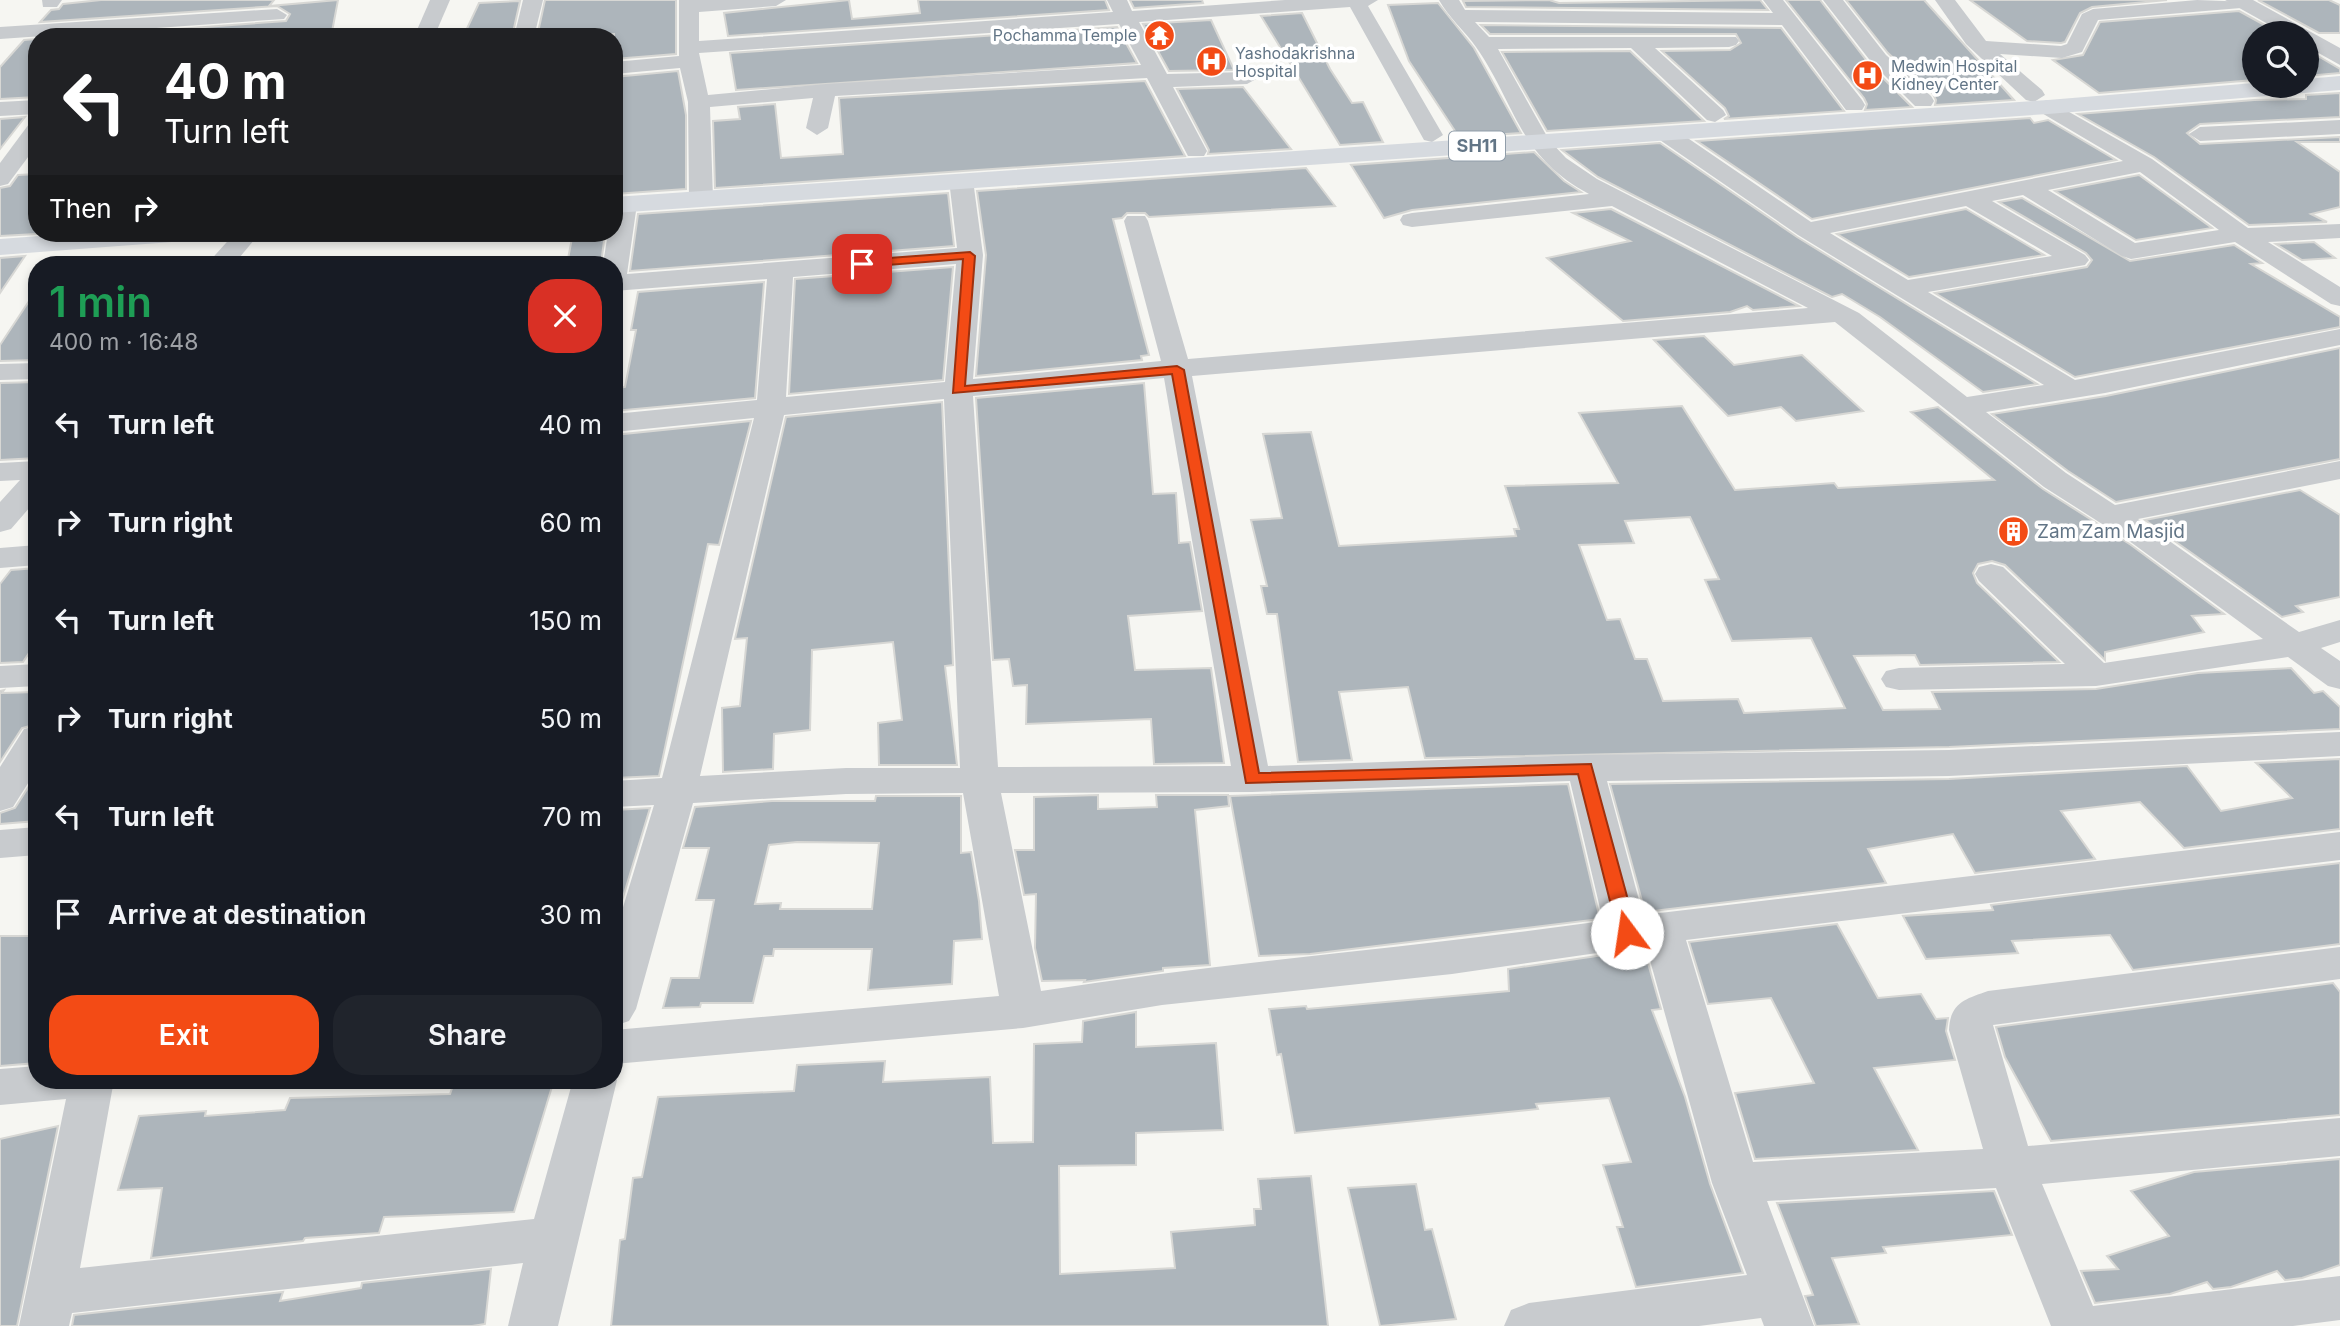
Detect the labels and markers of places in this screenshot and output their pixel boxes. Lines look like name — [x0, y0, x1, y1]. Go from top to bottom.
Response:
temple icon: Pochamma Temple — [1143, 18, 1177, 52]
place label: Pochamma Temple — [993, 25, 1137, 45]
place label: Yashodakrishna Hospital — [1235, 43, 1355, 81]
hospital icon: Yashodakrishna Hospital — [1195, 45, 1229, 79]
place label: Medwin Hospital Kidney Center — [1891, 56, 2017, 94]
hospital icon: Medwin Hospital Kidney Center — [1851, 58, 1885, 92]
pin — [832, 234, 892, 294]
building icon: Zam Zam Masjid — [1997, 514, 2031, 548]
place label: Zam Zam Masjid — [2037, 520, 2185, 543]

